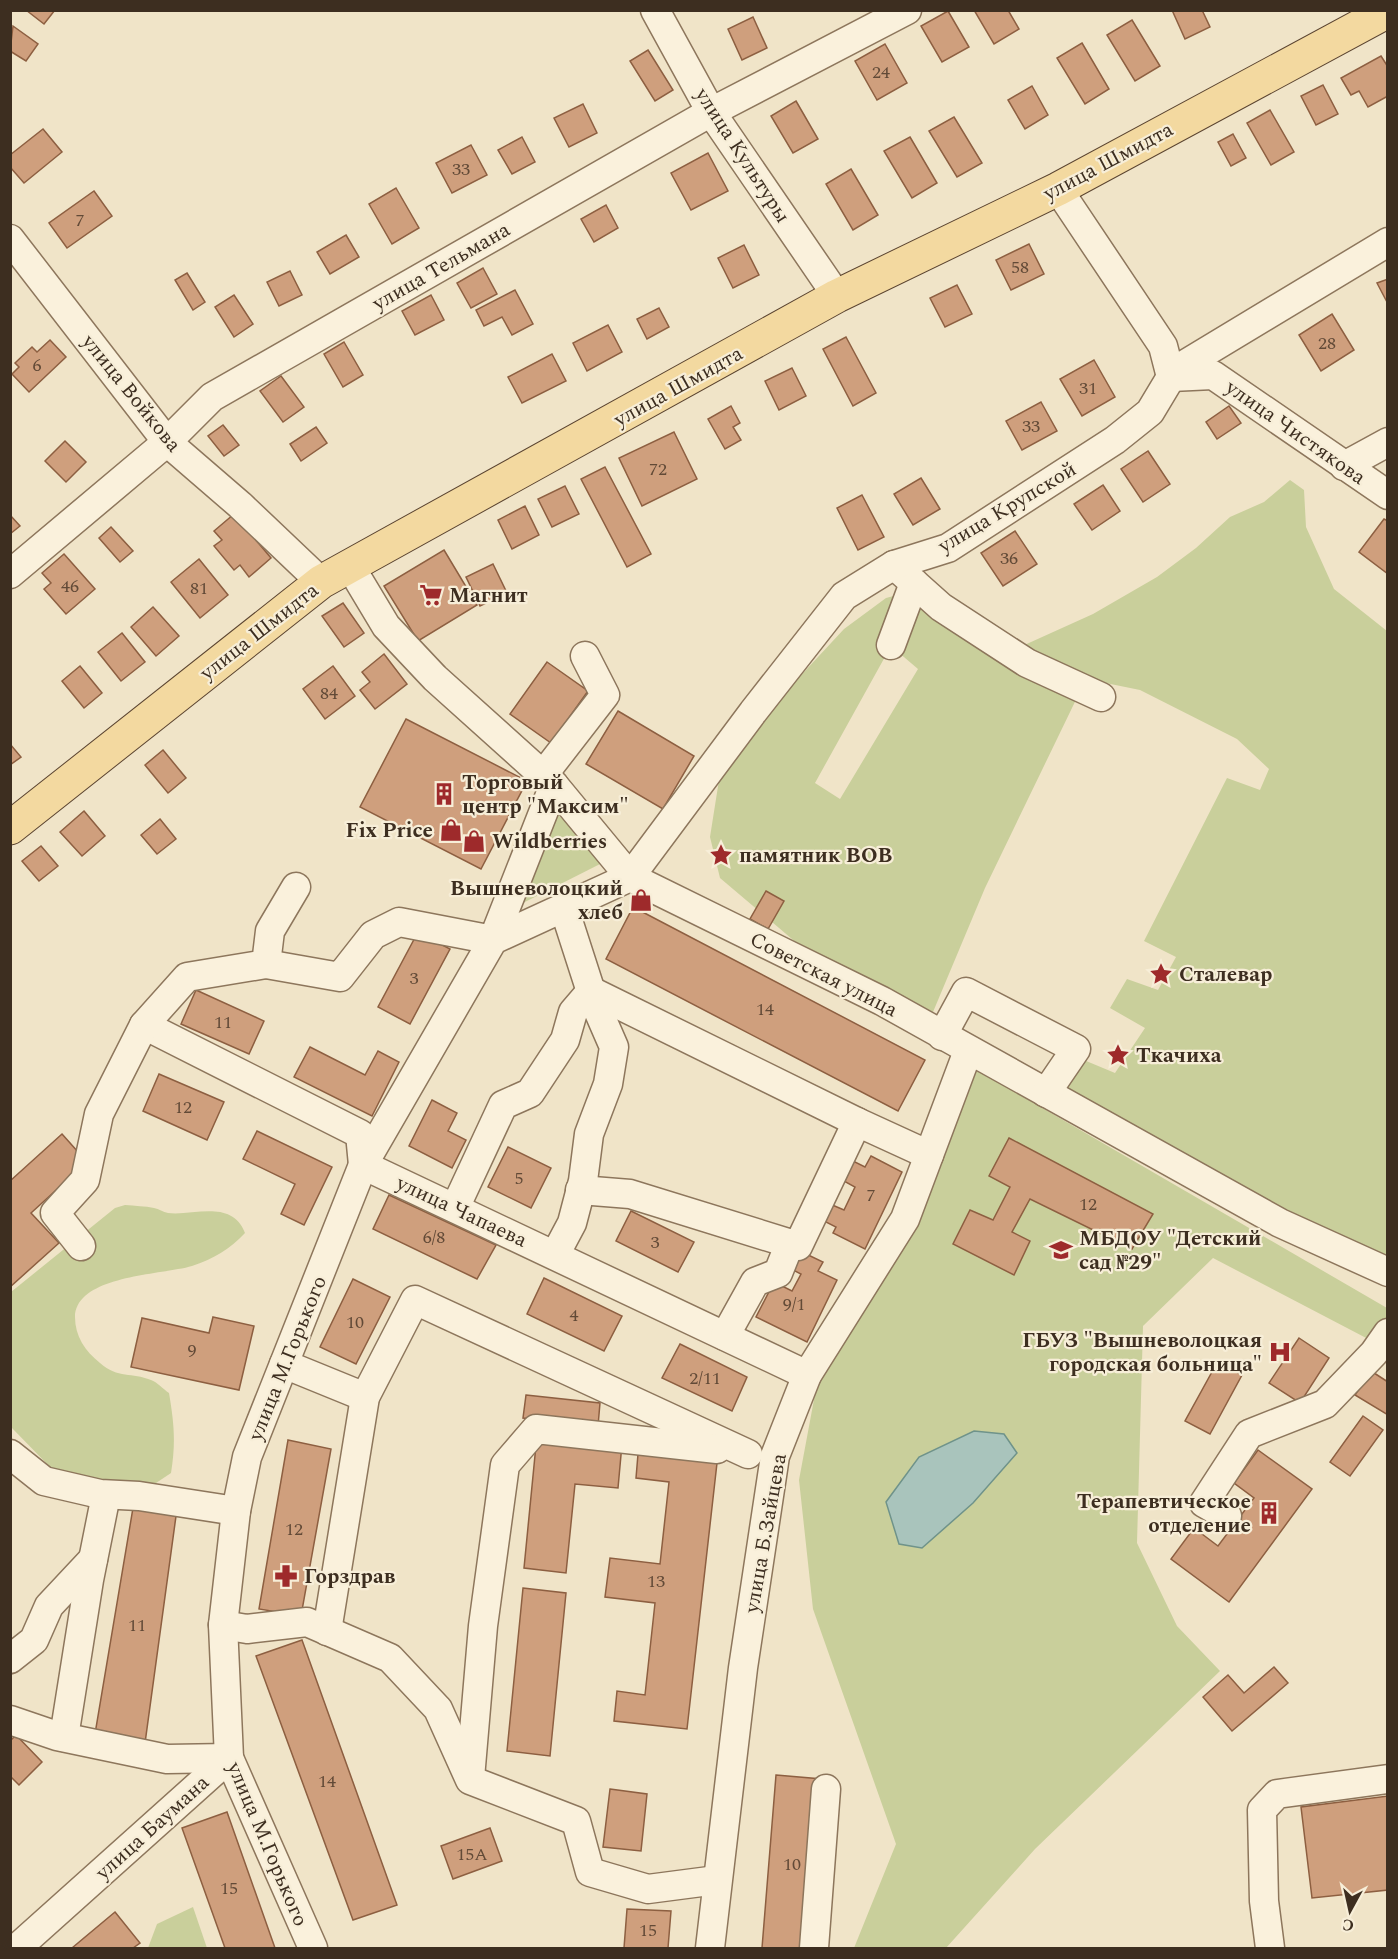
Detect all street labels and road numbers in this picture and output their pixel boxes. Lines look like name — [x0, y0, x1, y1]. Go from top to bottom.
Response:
street label: улица Культуры — [686, 81, 798, 230]
street label: улица Шмидта — [1037, 114, 1180, 210]
street label: улица Тельмана — [366, 214, 517, 320]
street label: улица Войкова — [73, 327, 189, 460]
street label: улица Шмидта — [607, 338, 750, 436]
street label: улица Чистякова — [1218, 372, 1373, 494]
street label: улица Крупской — [931, 454, 1083, 562]
street label: улица Шмидта — [192, 575, 327, 689]
street label: Советская улица — [744, 924, 904, 1026]
street label: улица Чапаева — [390, 1167, 533, 1257]
street label: улица М.Горького — [240, 1271, 336, 1447]
street label: улица Б.Зайцева — [736, 1450, 796, 1616]
street label: улица М.Горького — [218, 1756, 316, 1932]
street label: улица Баумана — [88, 1767, 217, 1889]

